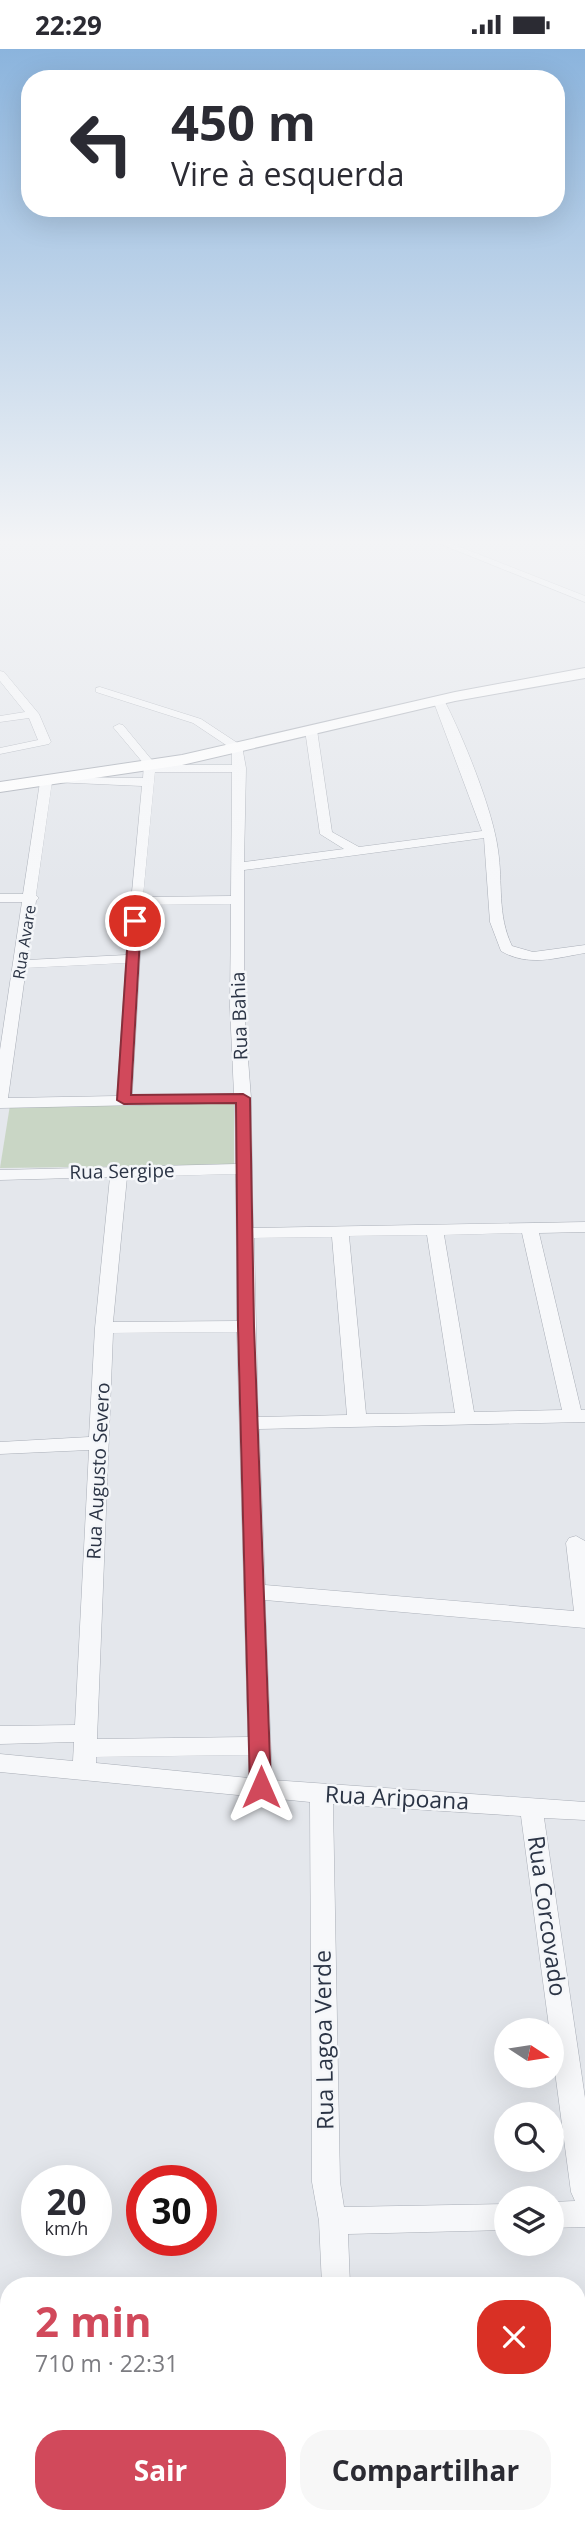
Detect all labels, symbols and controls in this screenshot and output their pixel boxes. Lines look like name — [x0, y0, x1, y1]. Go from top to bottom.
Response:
text: 22:29 — [35, 7, 102, 43]
text: 450 m — [171, 89, 316, 155]
icon: left — [56, 98, 147, 189]
text: Vire à esquerda — [171, 152, 404, 195]
pin — [105, 891, 165, 951]
icon: arrive — [116, 902, 154, 940]
street label: Rua Avare — [7, 903, 41, 981]
street label: Rua Bahia — [224, 971, 254, 1061]
street label: Rua Sergipe — [69, 1157, 175, 1185]
street label: Rua Augusto Severo — [80, 1382, 116, 1560]
position arrow — [224, 1750, 298, 1824]
street label: Rua Aripoana — [324, 1777, 470, 1817]
street label: Rua Corcovado — [521, 1834, 575, 1998]
street label: Rua Lagoa Verde — [305, 1950, 341, 2130]
north arrow — [494, 2018, 564, 2088]
map controls — [494, 2018, 564, 2256]
button: search — [494, 2102, 564, 2172]
speed limit sign: 30 — [126, 2165, 217, 2256]
text: 20 — [46, 2178, 87, 2225]
button: layers — [494, 2186, 564, 2256]
text: km/h — [45, 2216, 88, 2240]
text: 2 min — [35, 2292, 152, 2349]
button: close — [477, 2300, 551, 2374]
text: 710 m · 22:31 — [35, 2347, 178, 2379]
button: Sair — [35, 2430, 286, 2510]
button: Compartilhar — [300, 2430, 551, 2510]

